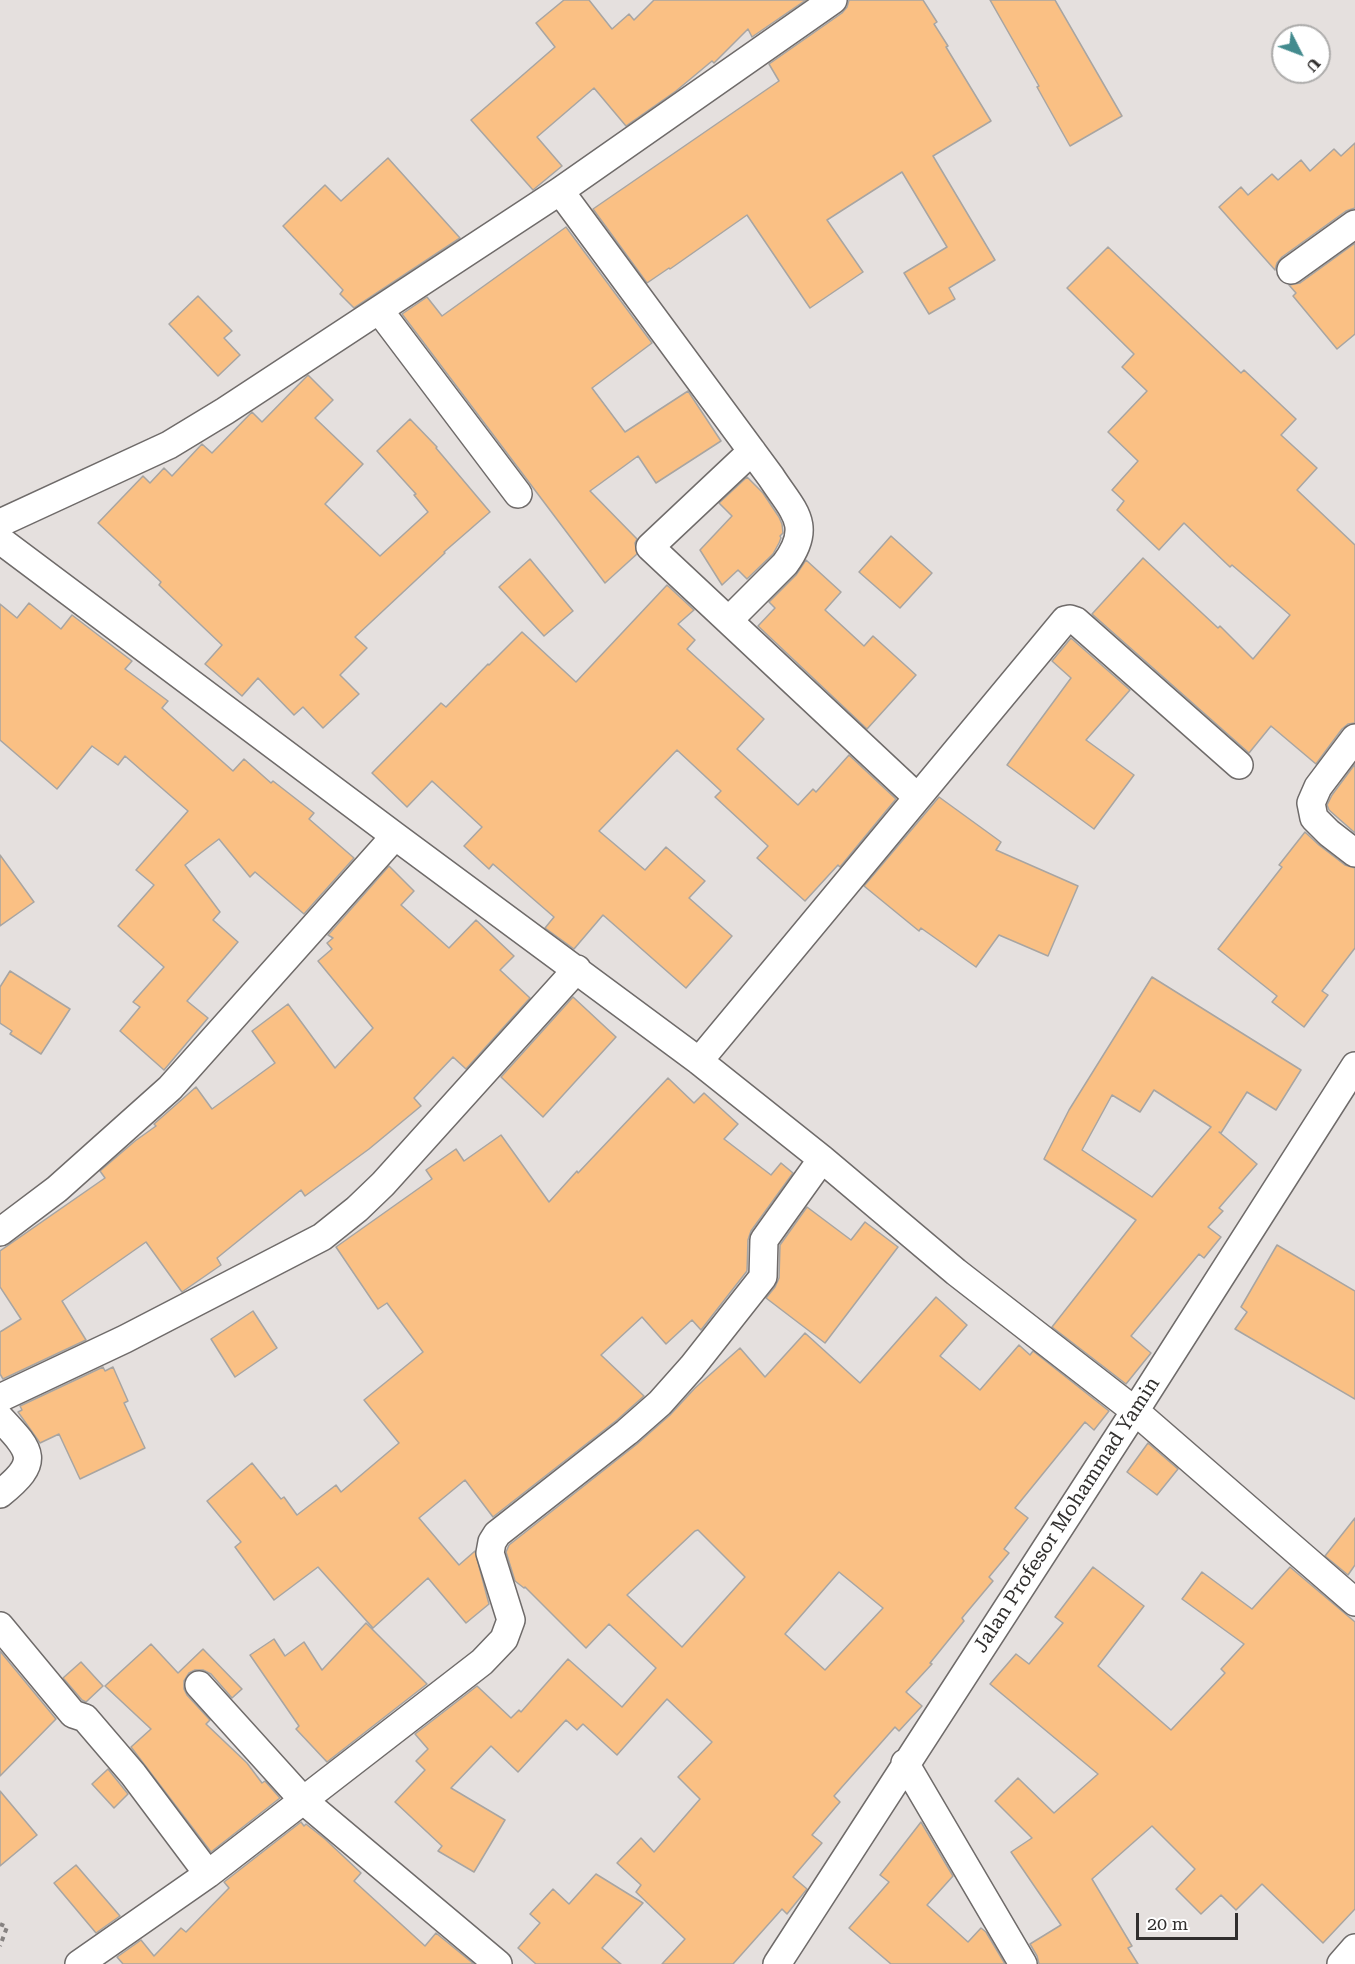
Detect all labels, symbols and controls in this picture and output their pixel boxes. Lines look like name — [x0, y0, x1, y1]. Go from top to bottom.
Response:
north arrow — [1271, 24, 1331, 84]
text: U — [1302, 54, 1324, 76]
street label: Jalan Profesor Mohammad Yamin — [969, 1373, 1165, 1657]
scale bar — [1139, 1901, 1241, 1939]
text: 20 m — [1147, 1913, 1188, 1934]

